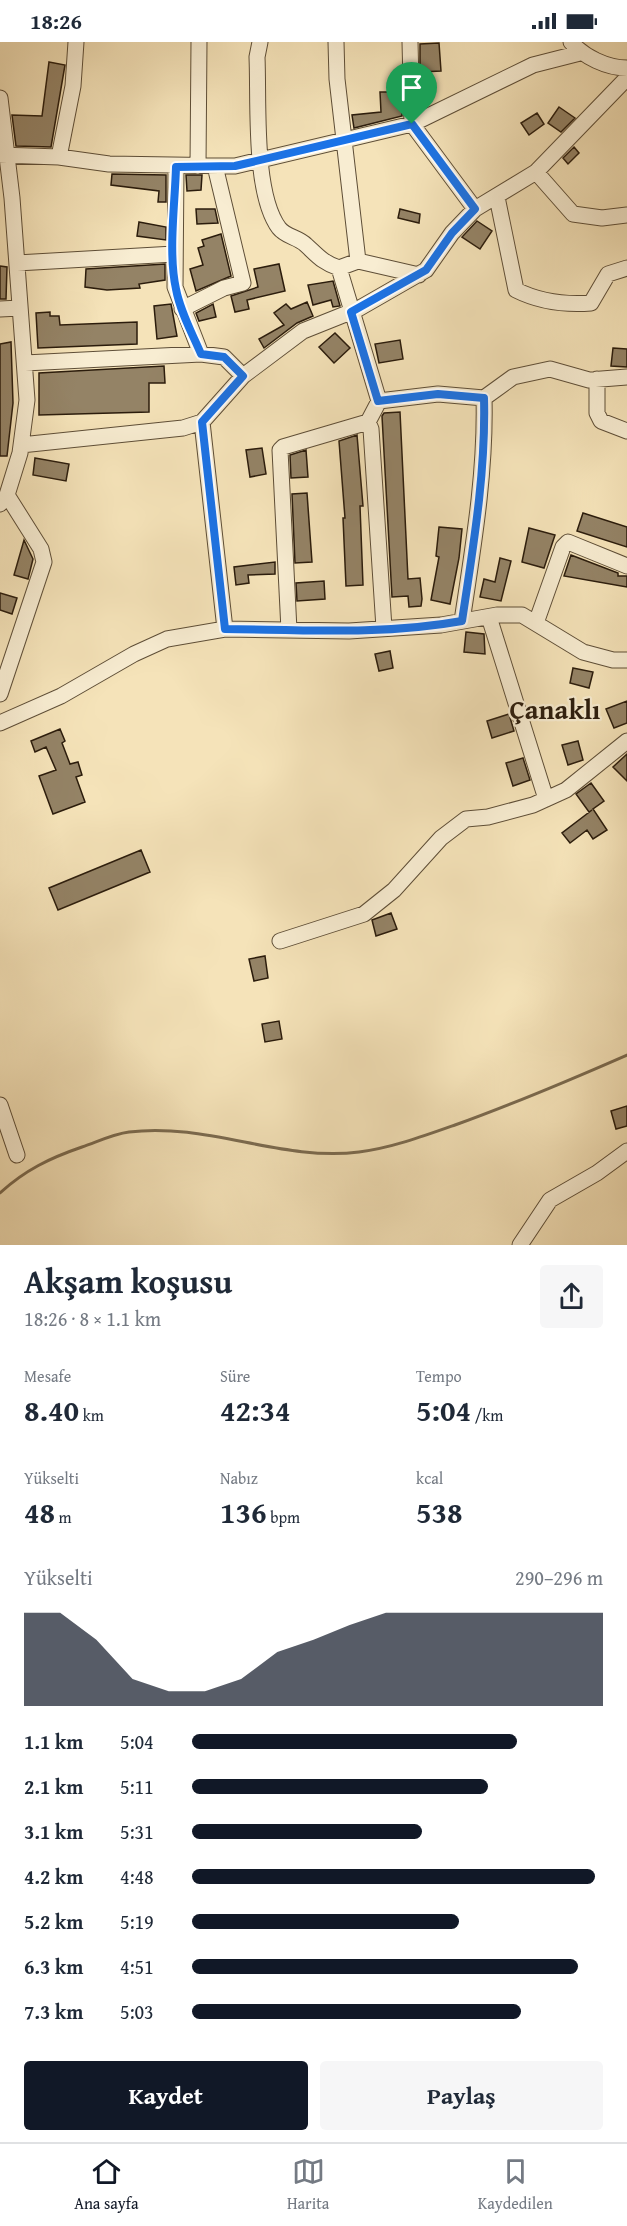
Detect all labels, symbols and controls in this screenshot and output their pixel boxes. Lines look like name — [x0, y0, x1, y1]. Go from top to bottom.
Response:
text: 18:26 — [30, 5, 82, 37]
pin — [386, 62, 437, 124]
icon: arrive — [395, 71, 428, 104]
district label: Çanaklı — [510, 689, 601, 729]
text: Akşam koşusu — [24, 1257, 232, 1305]
button: share — [540, 1265, 603, 1328]
text: 18:26 · 8 × 1.1 km — [24, 1304, 161, 1333]
text: Mesafe — [24, 1364, 71, 1388]
text: Süre — [220, 1364, 250, 1388]
text: Tempo — [416, 1364, 462, 1388]
text: 8.40 — [24, 1388, 79, 1432]
text: 42:34 — [220, 1388, 291, 1432]
text: 5:04 — [416, 1388, 471, 1432]
text: km — [79, 1403, 104, 1427]
text: /km — [471, 1403, 503, 1427]
text: Yükselti — [24, 1466, 79, 1490]
text: Nabız — [220, 1466, 258, 1490]
text: kcal — [416, 1466, 443, 1490]
text: 48 — [24, 1490, 55, 1534]
text: 136 — [220, 1490, 267, 1534]
text: 538 — [416, 1490, 463, 1534]
text: m — [55, 1505, 72, 1529]
text: bpm — [267, 1505, 300, 1529]
text: Yükselti — [24, 1563, 93, 1592]
text: 290–296 m — [515, 1563, 603, 1592]
text: 1.1 km — [24, 1727, 83, 1756]
text: 5:04 — [120, 1727, 154, 1756]
text: 2.1 km — [24, 1772, 83, 1801]
text: 5:11 — [120, 1772, 154, 1801]
text: 3.1 km — [24, 1817, 83, 1846]
text: 5:31 — [120, 1817, 154, 1846]
text: 4.2 km — [24, 1862, 83, 1891]
text: 4:48 — [120, 1862, 154, 1891]
text: 5.2 km — [24, 1907, 83, 1936]
text: 5:19 — [120, 1907, 154, 1936]
text: 6.3 km — [24, 1952, 83, 1981]
text: 4:51 — [120, 1952, 154, 1981]
text: 7.3 km — [24, 1997, 83, 2026]
text: 5:03 — [120, 1997, 154, 2026]
button: Kaydet — [24, 2061, 308, 2130]
button: Paylaş — [320, 2061, 603, 2130]
tab: Ana sayfa — [74, 2155, 139, 2215]
tab: Harita — [287, 2155, 329, 2215]
tab: Kaydedilen — [478, 2155, 553, 2215]

